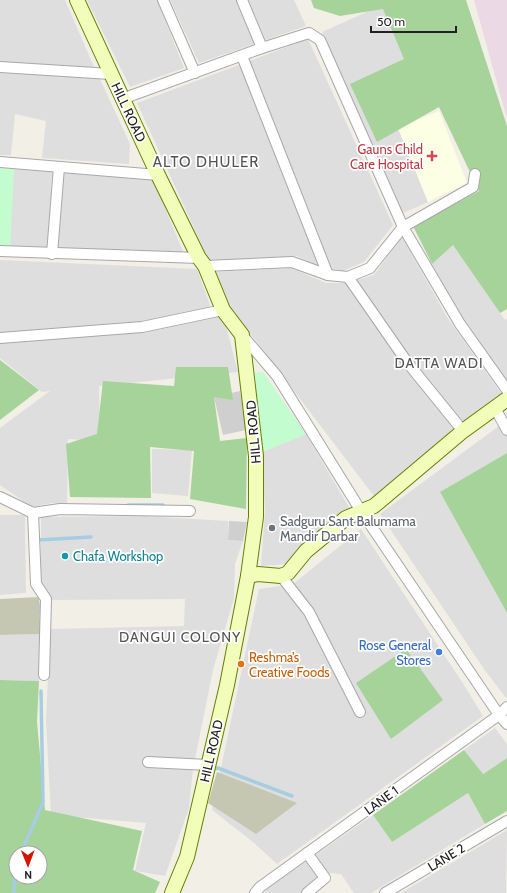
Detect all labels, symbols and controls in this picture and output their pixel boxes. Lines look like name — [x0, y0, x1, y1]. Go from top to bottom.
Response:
scale bar — [371, 8, 456, 34]
text: 50 m — [377, 14, 405, 29]
street label: HILL ROAD — [108, 80, 150, 144]
place label: Gauns Child Care Hospital — [350, 141, 423, 172]
marker: Gauns Child Care Hospital — [426, 150, 438, 162]
district label: ALTO DHULER — [153, 153, 259, 171]
district label: DATTA WADI — [395, 354, 483, 372]
street label: HILL ROAD — [242, 400, 264, 464]
place label: Sadguru Sant Balumama Mandir Darbar — [280, 513, 416, 544]
marker: Sadguru Sant Balumama Mandir Darbar — [267, 523, 277, 533]
place label: Chafa Workshop — [73, 548, 163, 564]
marker: Chafa Workshop — [60, 551, 70, 561]
district label: DANGUI COLONY — [119, 628, 241, 646]
place label: Rose General Stores — [359, 637, 432, 668]
marker: Rose General Stores — [434, 647, 444, 657]
place label: Reshma’s Creative Foods — [249, 649, 330, 680]
marker: Reshma’s Creative Foods — [236, 659, 246, 669]
street label: HILL ROAD — [196, 718, 226, 784]
street label: LANE 1 — [361, 782, 401, 818]
street label: LANE 2 — [424, 840, 468, 874]
north arrow — [8, 845, 48, 885]
text: N — [24, 868, 32, 882]

